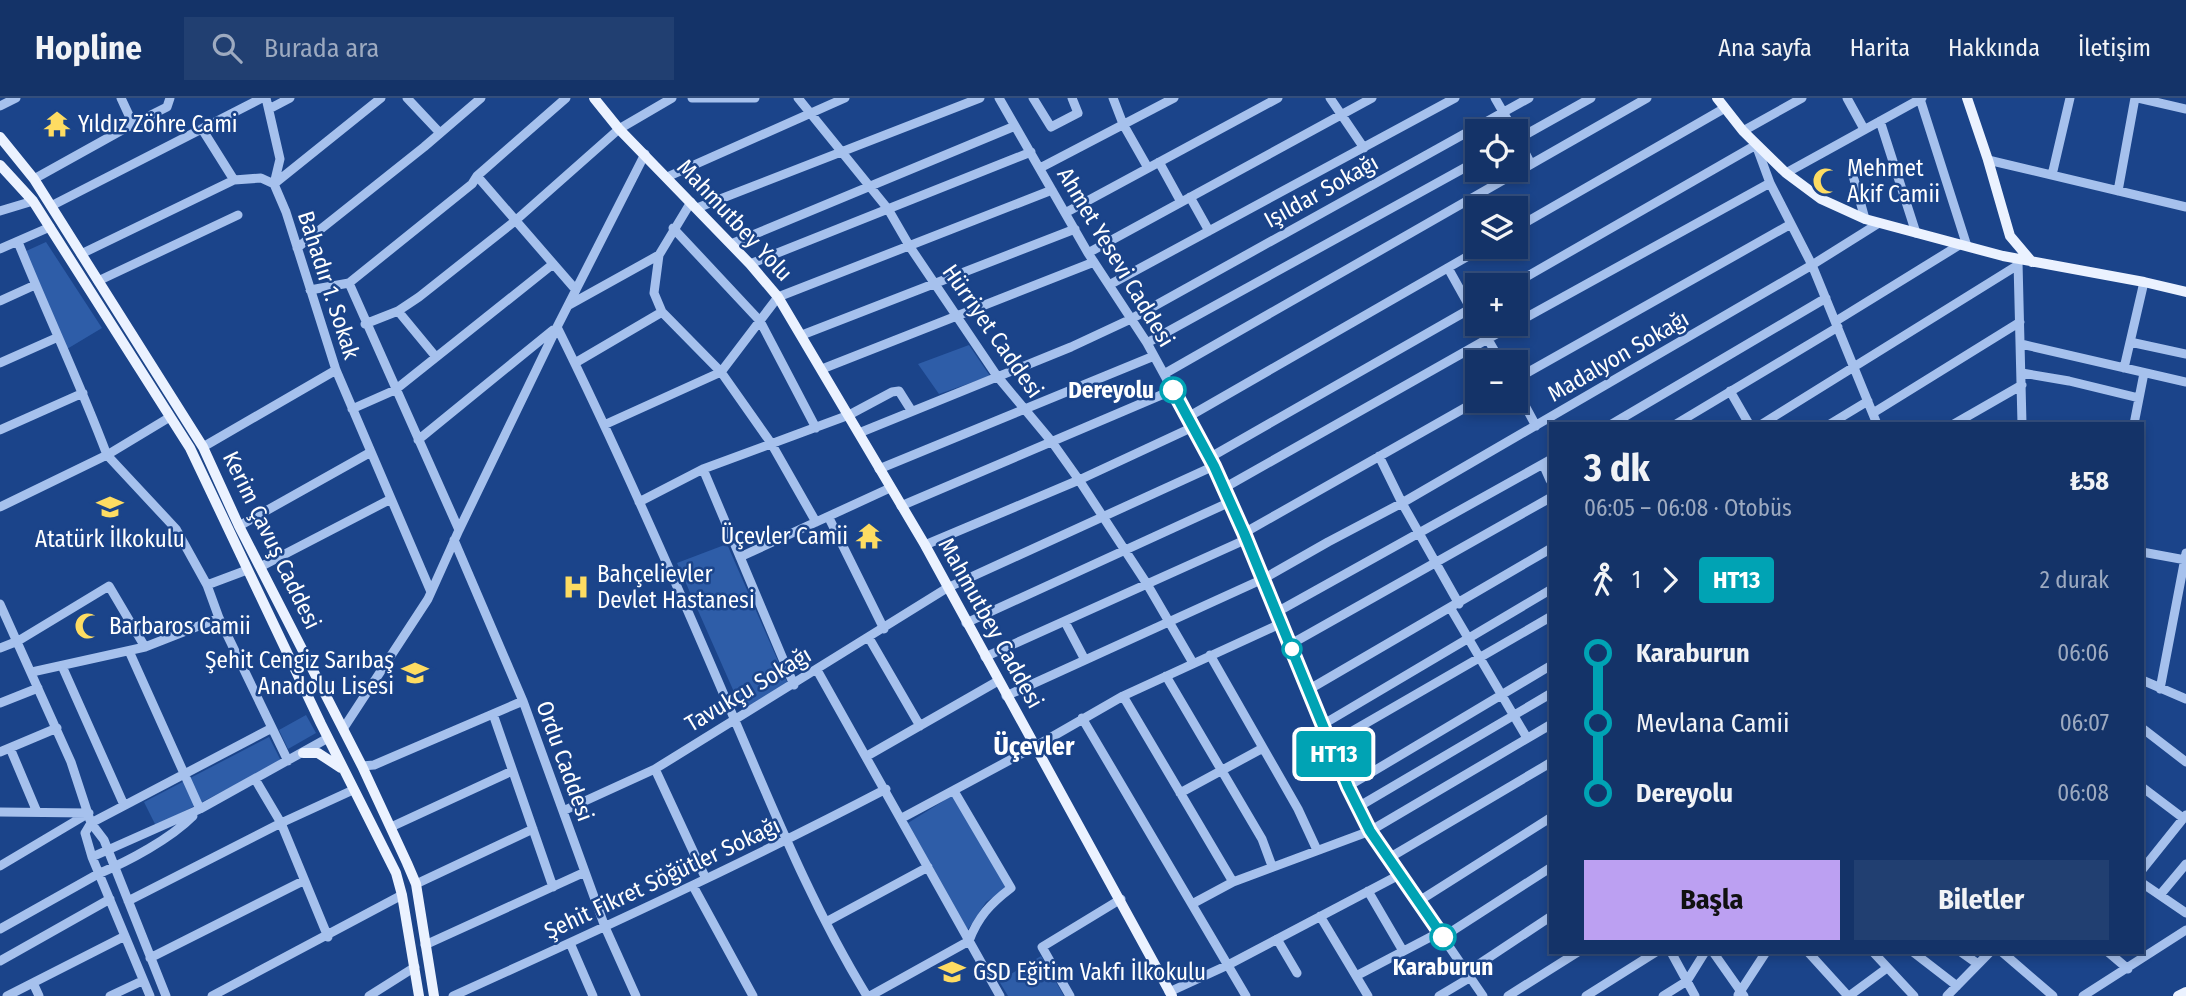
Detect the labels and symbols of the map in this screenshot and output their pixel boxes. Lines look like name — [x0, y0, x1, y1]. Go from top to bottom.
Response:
temple icon: Yıldız Zöhre Cami — [42, 109, 72, 139]
place label: Yıldız Zöhre Cami — [78, 110, 238, 138]
street label: Işıldar Sokağı — [1259, 148, 1383, 234]
street label: Mahmutbey Yolu — [671, 153, 799, 287]
place label: Mehmet Akif Camii — [1847, 154, 1940, 208]
street label: Ahmet Yesevi Caddesi — [1051, 162, 1181, 352]
mosque icon: Mehmet Akif Camii — [1811, 166, 1841, 196]
street label: Bahadır 1. Sokak — [292, 207, 366, 363]
street label: Hürriyet Caddesi — [937, 259, 1049, 403]
street label: Madalyon Sokağı — [1543, 304, 1693, 408]
place label: Dereyolu — [1068, 376, 1154, 404]
marker: Dereyolu — [1160, 377, 1186, 403]
street label: Kerim Çavuş Caddesi — [217, 447, 327, 633]
school or university icon: Atatürk İlkokulu — [95, 492, 125, 522]
temple icon: Üçevler Camii — [854, 521, 884, 551]
place label: Üçevler Camii — [721, 522, 848, 550]
place label: Atatürk İlkokulu — [35, 525, 185, 553]
street label: Mahmutbey Caddesi — [933, 533, 1049, 713]
place label: Bahçelievler Devlet Hastanesi — [597, 560, 755, 614]
hospital icon: Bahçelievler Devlet Hastanesi — [561, 572, 591, 602]
mosque icon: Barbaros Camii — [73, 611, 103, 641]
place label: Barbaros Camii — [109, 612, 251, 640]
unlabelled marker — [1282, 639, 1302, 659]
street label: Tavukçu Sokağı — [680, 640, 816, 738]
place label: Şehit Cengiz Sarıbaş Anadolu Lisesi — [205, 646, 394, 700]
school or university icon: Şehit Cengiz Sarıbaş Anadolu Lisesi — [400, 658, 430, 688]
street label: Ordu Caddesi — [530, 697, 600, 825]
district label: Üçevler — [994, 731, 1075, 762]
line badge: HT13 — [1285, 731, 1383, 777]
street label: Şehit Fikret Söğütler Sokağı — [540, 811, 784, 945]
marker: Karaburun — [1430, 924, 1456, 950]
place label: Karaburun — [1393, 953, 1493, 981]
school or university icon: GSD Eğitim Vakfı İlkokulu — [937, 957, 967, 987]
place label: GSD Eğitim Vakfı İlkokulu — [973, 958, 1206, 986]

